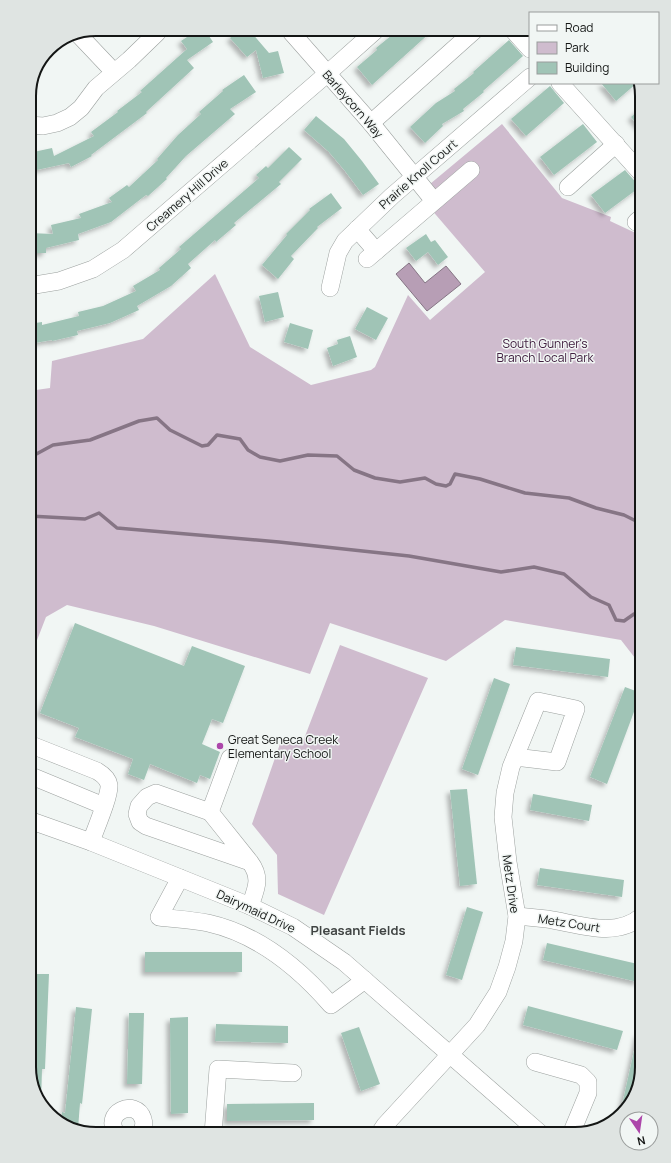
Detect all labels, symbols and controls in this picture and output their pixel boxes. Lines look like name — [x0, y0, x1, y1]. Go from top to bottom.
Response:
legend — [529, 12, 659, 84]
text: Road — [565, 19, 593, 36]
text: Park — [565, 39, 590, 56]
text: Building — [565, 59, 609, 76]
street label: Barleycorn Way — [319, 66, 388, 142]
street label: Prairie Knoll Court — [375, 135, 461, 213]
street label: Creamery Hill Drive — [142, 155, 232, 235]
park label: South Gunner's Branch Local Park — [497, 335, 595, 366]
place label: Great Seneca Creek Elementary School — [228, 731, 339, 762]
marker: Great Seneca Creek Elementary School — [215, 741, 225, 751]
street label: Metz Drive — [498, 854, 524, 914]
street label: Dairymaid Drive — [214, 885, 298, 937]
street label: Metz Court — [537, 910, 601, 936]
district label: Pleasant Fields — [310, 921, 406, 939]
north arrow — [619, 1111, 659, 1151]
text: N — [636, 1133, 647, 1149]

